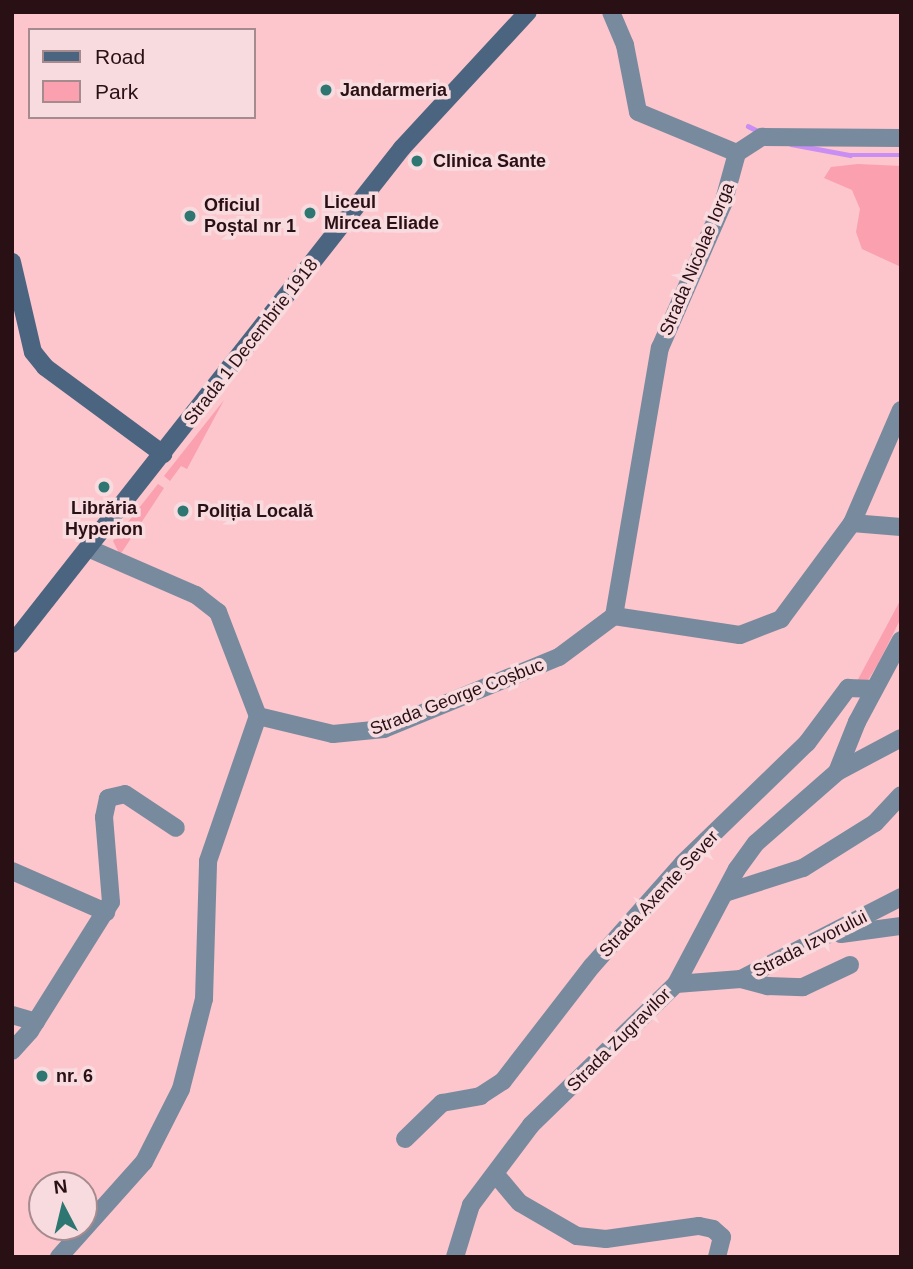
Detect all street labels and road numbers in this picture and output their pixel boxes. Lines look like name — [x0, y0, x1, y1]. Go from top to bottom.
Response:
street label: Strada Nicolae Iorga — [655, 179, 739, 339]
street label: Strada 1 Decembrie 1918 — [179, 255, 323, 429]
street label: Strada George Coșbuc — [367, 654, 547, 740]
street label: Strada Axente Sever — [594, 826, 724, 962]
street label: Strada Izvorului — [749, 906, 871, 982]
street label: Strada Zugravilor — [563, 984, 675, 1096]

